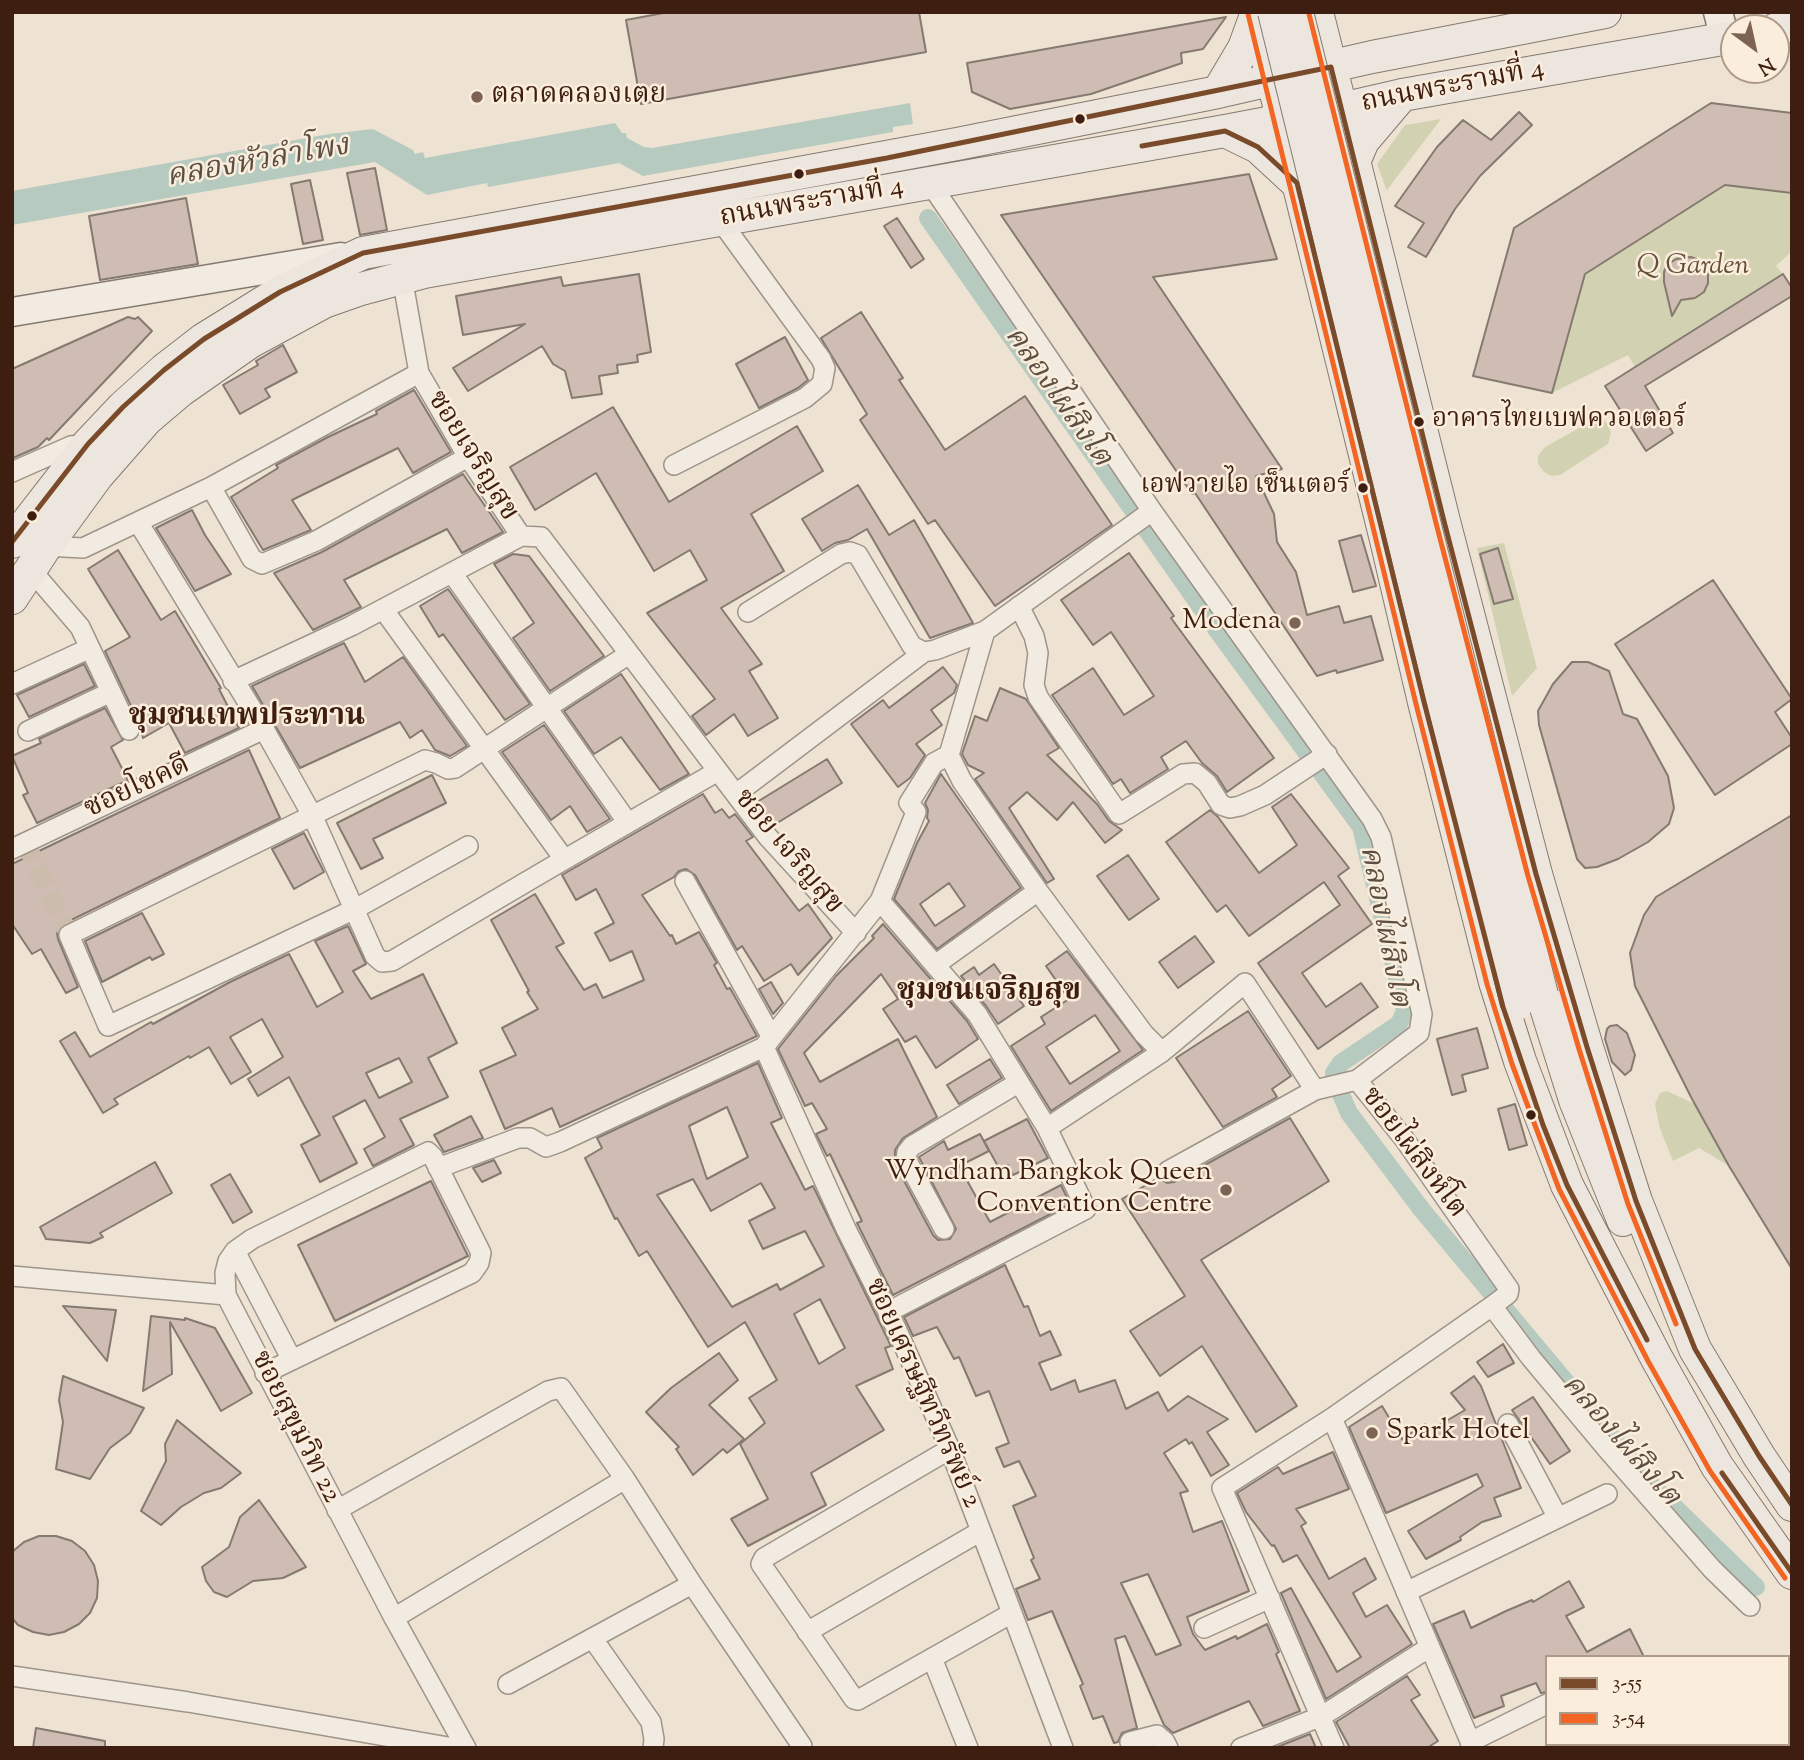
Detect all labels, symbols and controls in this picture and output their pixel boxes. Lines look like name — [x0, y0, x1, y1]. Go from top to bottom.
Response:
north arrow — [1720, 14, 1790, 84]
text: N — [1752, 50, 1779, 81]
street label: ถนนพระรามที่ 4 — [1359, 54, 1547, 122]
place label: ตลาดคลองเตย — [491, 80, 666, 114]
marker: ตลาดคลองเตย — [469, 89, 485, 105]
unlabelled marker — [1073, 112, 1087, 126]
water label: คลองหัวลำโพง — [164, 130, 352, 198]
unlabelled marker — [792, 167, 806, 181]
street label: ถนนพระรามที่ 4 — [718, 171, 906, 237]
park label: Q Garden — [1637, 251, 1749, 285]
water label: คลองไผ่สิงโต — [994, 321, 1118, 475]
street label: ซอยเจริญสุข — [418, 386, 524, 528]
place label: อาคารไทยเบฟควอเตอร์ — [1432, 406, 1686, 438]
marker: อาคารไทยเบฟควอเตอร์ — [1412, 415, 1426, 429]
place label: เอฟวายไอ เซ็นเตอร์ — [1141, 472, 1350, 504]
marker: เอฟวายไอ เซ็นเตอร์ — [1356, 481, 1370, 495]
unlabelled marker — [25, 509, 39, 523]
place label: Modena — [1182, 606, 1281, 640]
marker: Modena — [1287, 615, 1303, 631]
district label: ชุมชนเทพประทาน — [129, 701, 365, 737]
street label: ซอยโชคดี — [80, 750, 196, 828]
street label: ซอย เจริญสุข — [725, 784, 849, 922]
water label: คลองไผ่สิงโต — [1349, 843, 1415, 1011]
district label: ชุมชนเจริญสุข — [897, 976, 1081, 1012]
street label: ซอยไผ่สิงห์โต — [1352, 1082, 1472, 1226]
unlabelled marker — [1524, 1108, 1538, 1122]
place label: Wyndham Bangkok Queen Convention Centre — [884, 1157, 1212, 1223]
marker: Wyndham Bangkok Queen Convention Centre — [1218, 1182, 1234, 1198]
street label: ซอยเศรษฐีทวีทรัพย์ 2 — [855, 1274, 987, 1514]
street label: ซอยสุขุมวิท 22 — [241, 1346, 347, 1510]
water label: คลองไผ่สิงโต — [1552, 1369, 1686, 1515]
place label: Spark Hotel — [1386, 1416, 1530, 1450]
marker: Spark Hotel — [1364, 1425, 1380, 1441]
legend — [1545, 1655, 1790, 1746]
text: 3-55 — [1612, 1669, 1642, 1699]
text: 3-54 — [1612, 1704, 1645, 1734]

